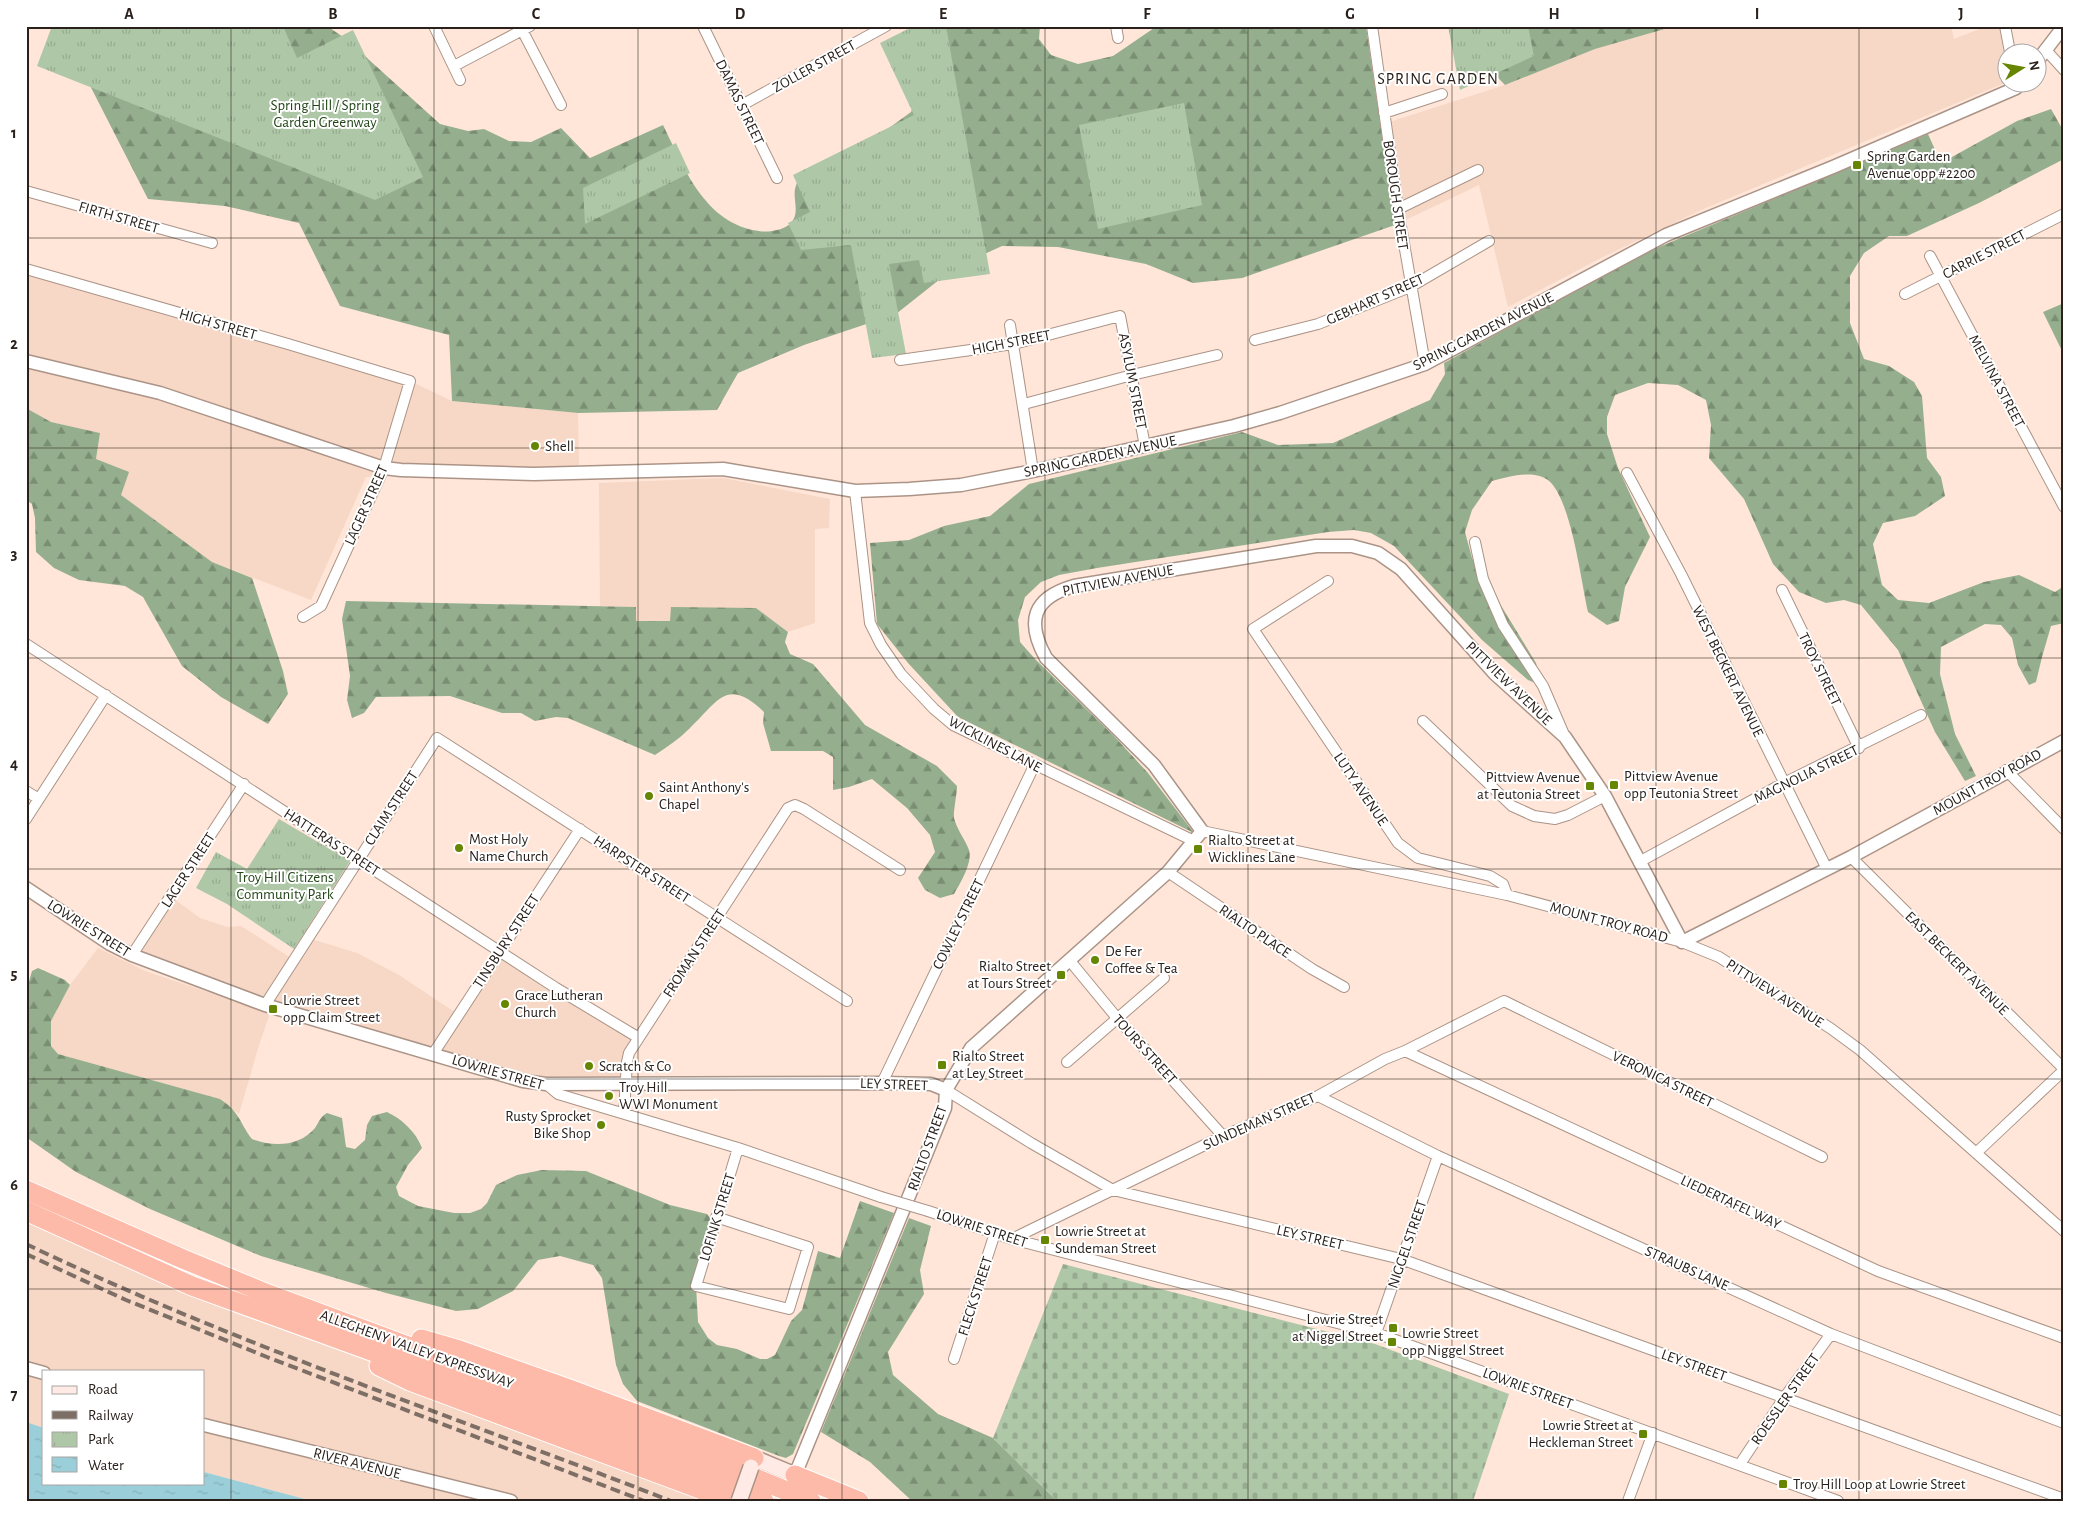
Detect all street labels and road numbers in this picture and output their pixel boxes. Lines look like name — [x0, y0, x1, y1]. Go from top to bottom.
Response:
street label: ZOLLER STREET — [770, 37, 859, 95]
street label: DAMAS STREET — [713, 57, 767, 148]
street label: BOROUGH STREET — [1380, 139, 1411, 252]
street label: FIRTH STREET — [77, 199, 161, 236]
street label: CARRIE STREET — [1940, 227, 2029, 282]
street label: GEBHART STREET — [1324, 271, 1427, 328]
street label: SPRING GARDEN AVENUE — [1411, 290, 1556, 373]
street label: HIGH STREET — [177, 306, 259, 343]
street label: HIGH STREET — [970, 327, 1052, 357]
street label: ASYLUM STREET — [1116, 332, 1149, 431]
street label: MELVINA STREET — [1966, 332, 2028, 431]
street label: SPRING GARDEN AVENUE — [1023, 433, 1178, 480]
street label: LAGER STREET — [342, 462, 391, 548]
street label: PITTVIEW AVENUE — [1061, 562, 1175, 599]
street label: WEST BECKERT AVENUE — [1689, 603, 1766, 739]
street label: TROY STREET — [1795, 630, 1844, 709]
street label: PITTVIEW AVENUE — [1463, 639, 1554, 728]
street label: WICKLINES LANE — [946, 714, 1044, 775]
street label: MAGNOLIA STREET — [1751, 742, 1862, 806]
street label: MOUNT TROY ROAD — [1931, 746, 2044, 818]
street label: LUTY AVENUE — [1331, 750, 1390, 828]
street label: CLAIM STREET — [362, 768, 421, 848]
street label: HATTERAS STREET — [281, 806, 383, 879]
street label: LAGER STREET — [159, 830, 218, 910]
street label: HARPSTER STREET — [591, 833, 693, 906]
street label: COWLEY STREET — [930, 876, 987, 972]
street label: TINSBURY STREET — [471, 891, 543, 991]
street label: LOWRIE STREET — [45, 897, 133, 960]
street label: MOUNT TROY ROAD — [1548, 900, 1670, 946]
street label: RIALTO PLACE — [1216, 902, 1293, 961]
street label: FROMAN STREET — [660, 906, 729, 1000]
street label: EAST BECKERT AVENUE — [1902, 909, 2011, 1018]
street label: PITTVIEW AVENUE — [1723, 956, 1826, 1030]
street label: TOURS STREET — [1110, 1012, 1180, 1087]
street label: VERONICA STREET — [1610, 1048, 1716, 1111]
street label: LOWRIE STREET — [450, 1052, 546, 1093]
street label: LEY STREET — [860, 1076, 929, 1093]
street label: SUNDEMAN STREET — [1201, 1090, 1318, 1153]
street label: RIALTO STREET — [905, 1103, 950, 1193]
street label: LOFINK STREET — [697, 1171, 738, 1263]
street label: LIEDERTAFEL WAY — [1678, 1173, 1783, 1232]
street label: NIGGEL STREET — [1385, 1197, 1430, 1290]
street label: LOWRIE STREET — [934, 1207, 1030, 1250]
street label: LEY STREET — [1275, 1223, 1345, 1253]
street label: STRAUBS LANE — [1642, 1243, 1731, 1294]
street label: FLECK STREET — [956, 1254, 996, 1338]
street label: ALLEGHENY VALLEY EXPRESSWAY — [318, 1307, 516, 1392]
street label: LEY STREET — [1659, 1347, 1729, 1384]
street label: ROESSLER STREET — [1748, 1350, 1823, 1448]
street label: LOWRIE STREET — [1481, 1365, 1576, 1412]
street label: RIVER AVENUE — [312, 1445, 402, 1482]

